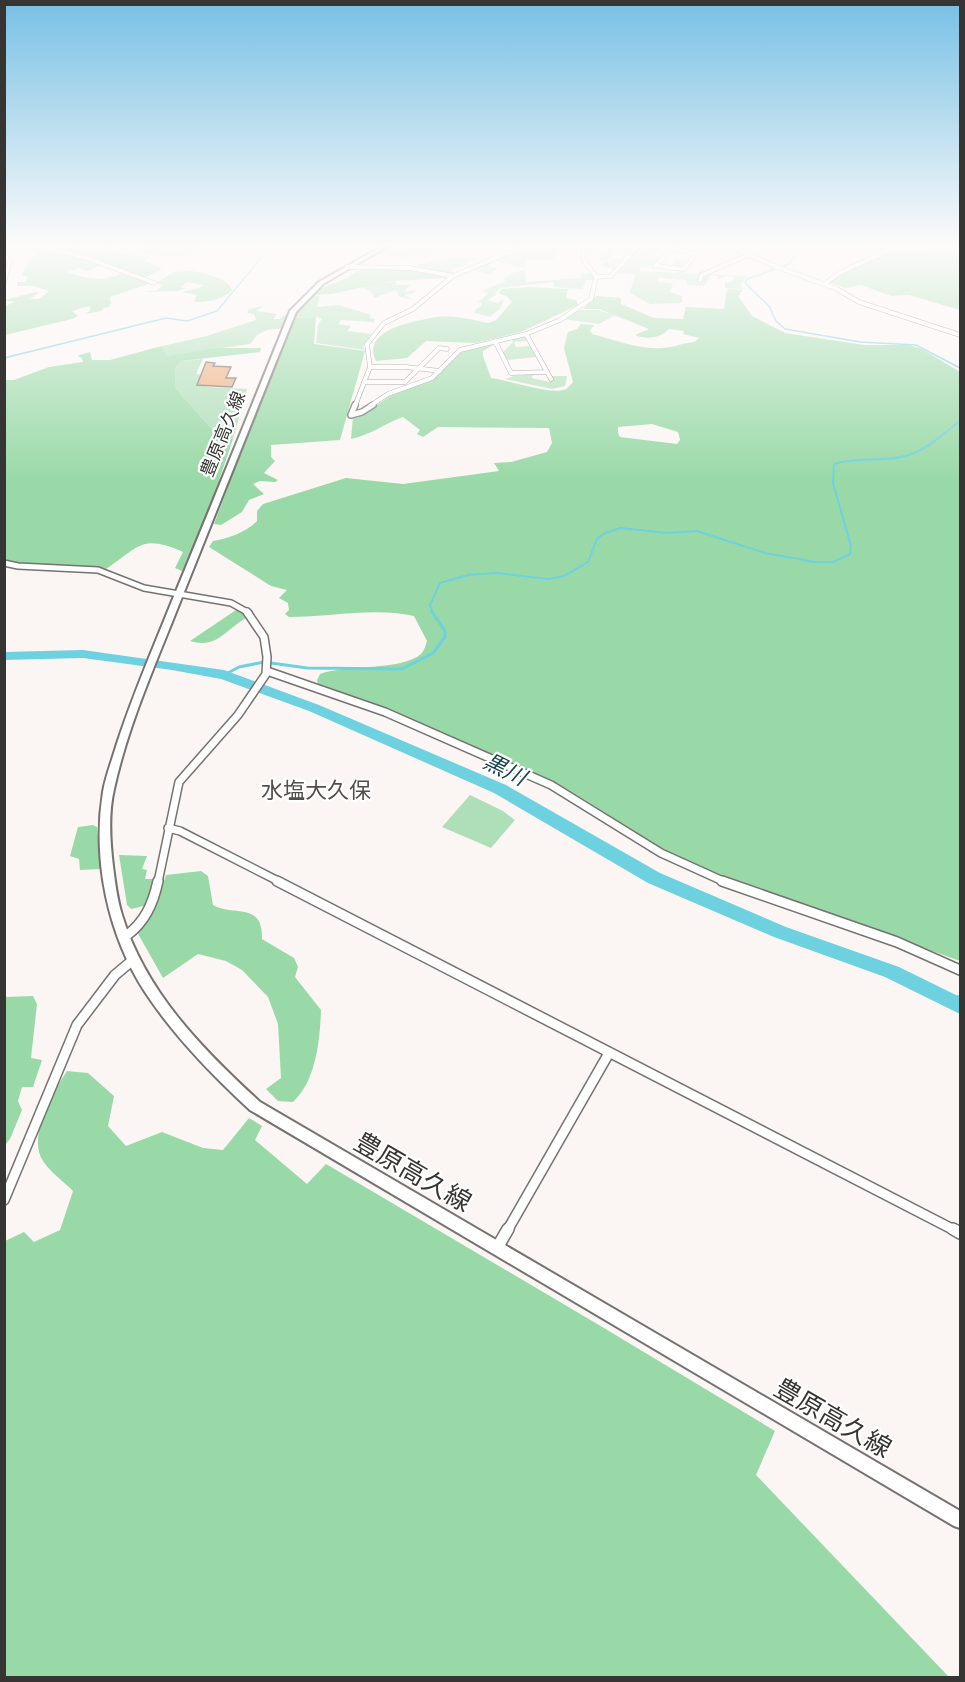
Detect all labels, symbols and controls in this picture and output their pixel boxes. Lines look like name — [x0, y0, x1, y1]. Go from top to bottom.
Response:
street label: 豊原高久線 — [194, 387, 250, 480]
water label: 黒川 — [479, 745, 534, 792]
district label: 水塩大久保 — [261, 774, 371, 804]
street label: 豊原高久線 — [348, 1123, 479, 1219]
street label: 豊原高久線 — [768, 1369, 899, 1465]

